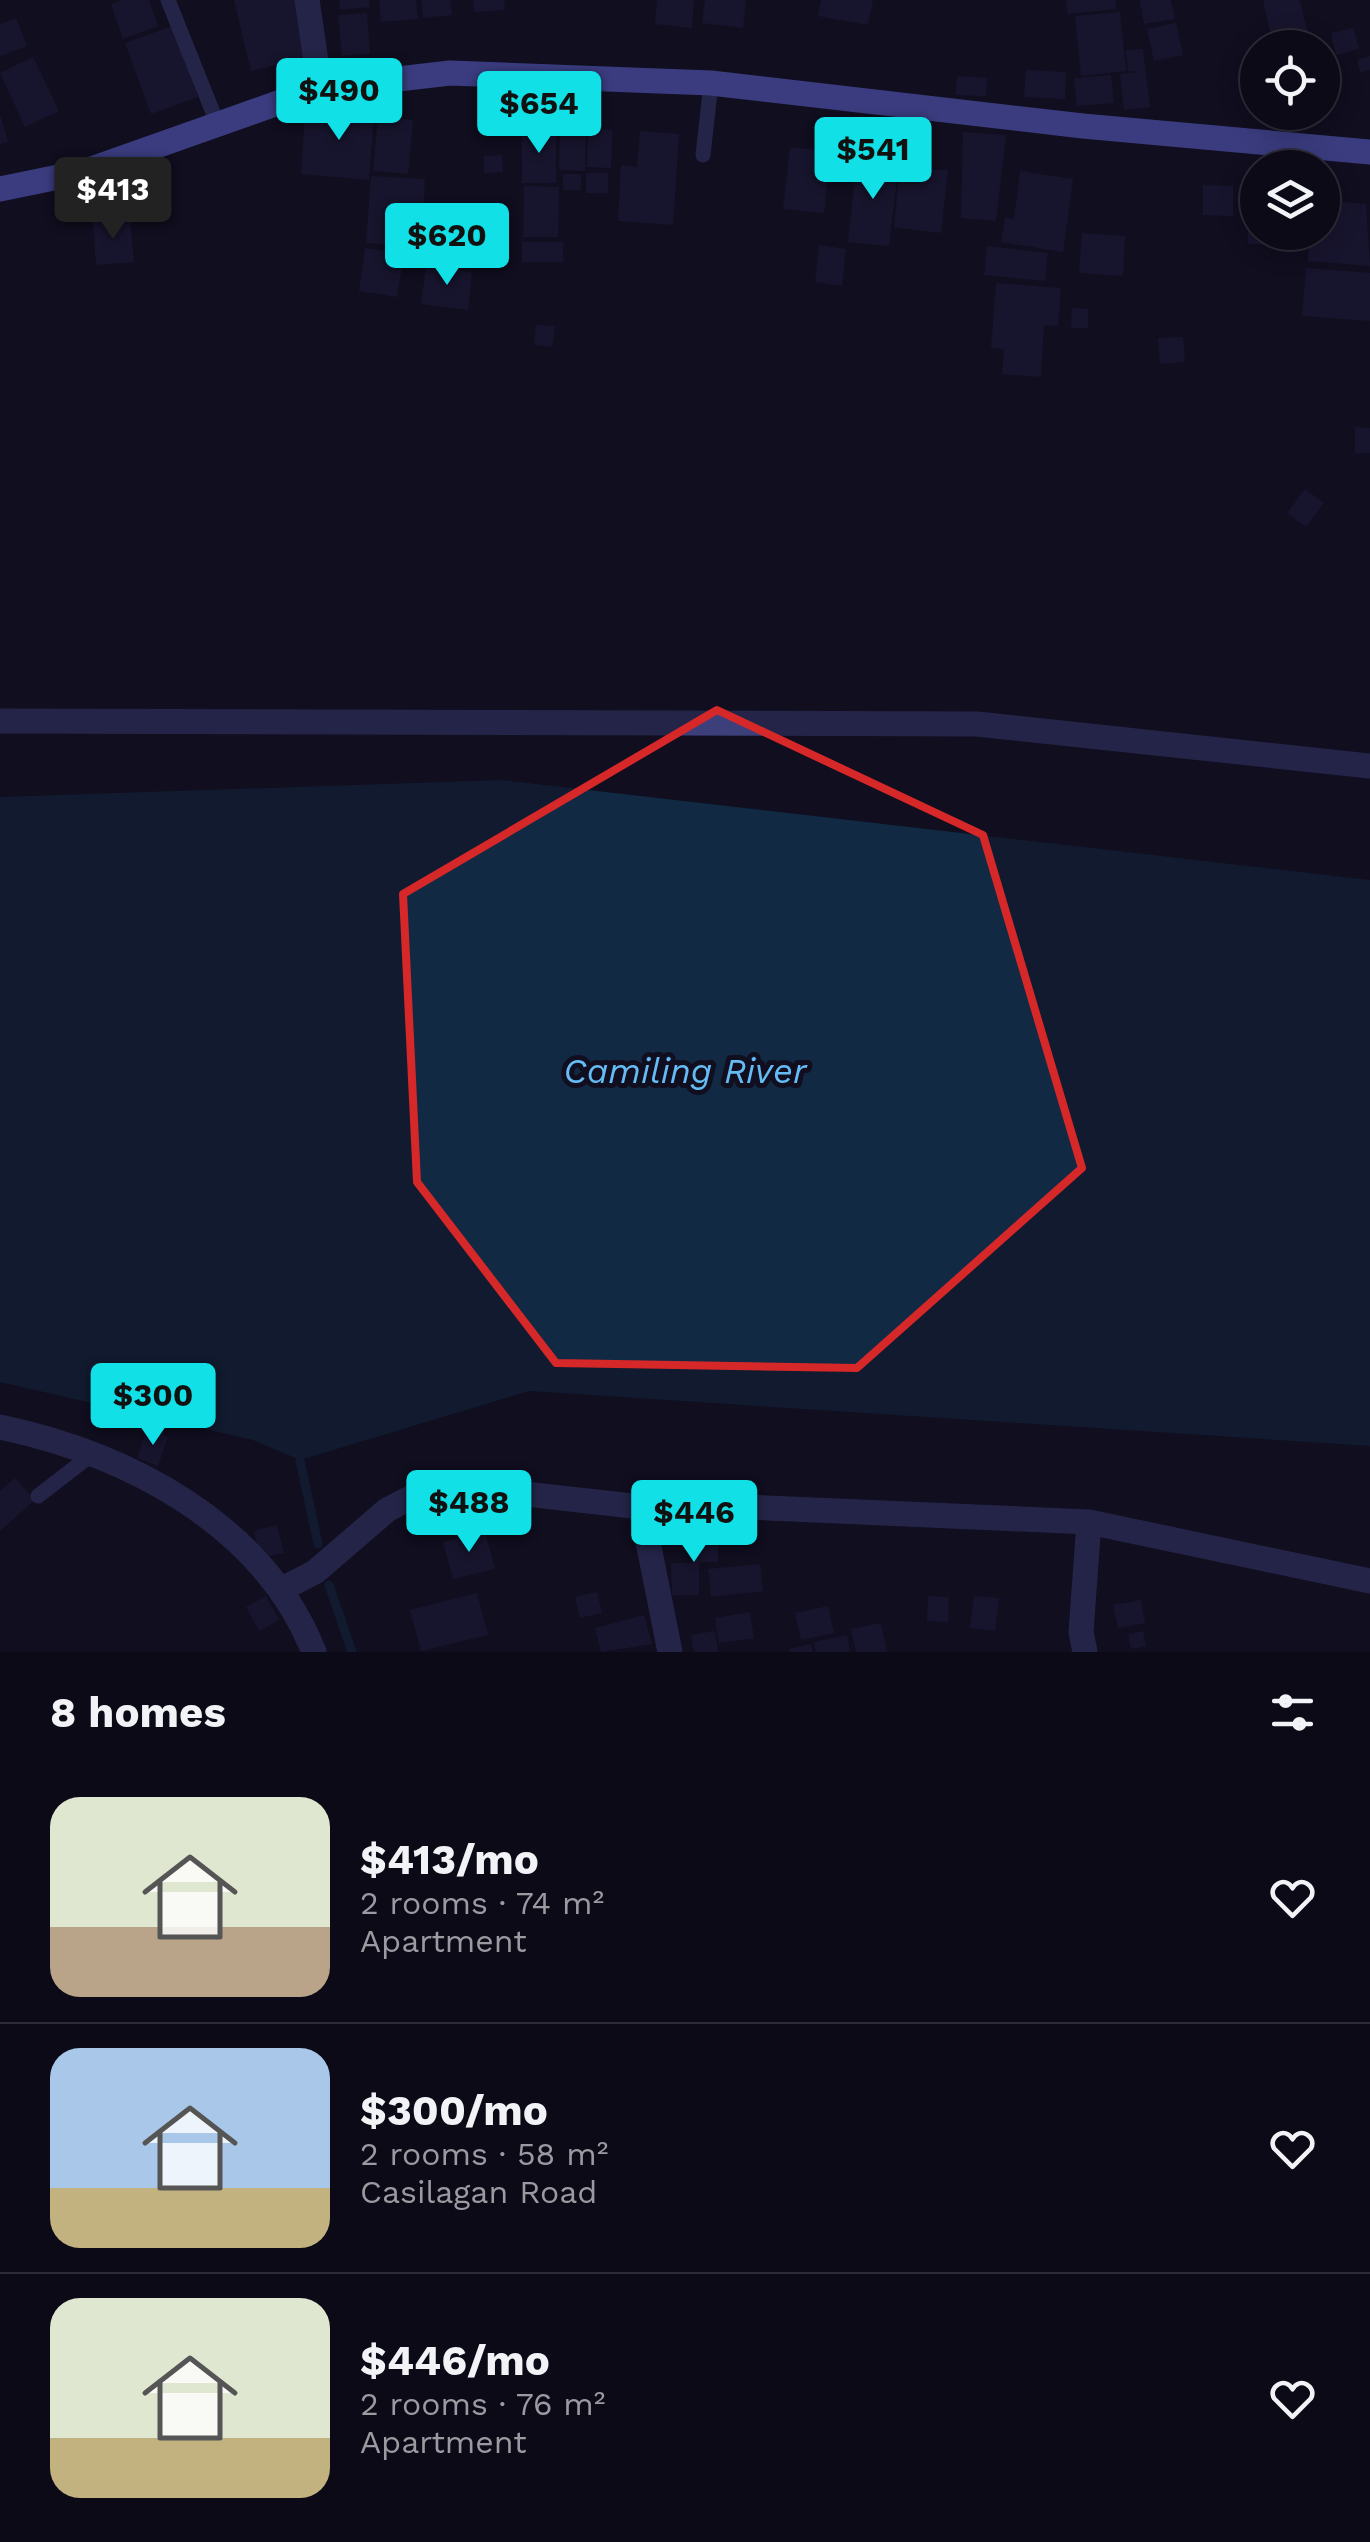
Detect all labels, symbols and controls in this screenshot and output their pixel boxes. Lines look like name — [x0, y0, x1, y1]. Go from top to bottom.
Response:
map controls — [1240, 30, 1340, 250]
button: locate — [1240, 30, 1340, 130]
pin: $490 — [280, 58, 398, 143]
text: $490 — [298, 71, 380, 109]
pin: $654 — [480, 71, 598, 156]
text: $654 — [499, 84, 579, 122]
pin: $541 — [814, 117, 932, 202]
text: $541 — [837, 130, 909, 168]
button: layers — [1240, 150, 1340, 250]
pin: $413 — [54, 157, 172, 242]
text: $413 — [76, 170, 150, 208]
pin: $620 — [388, 203, 506, 288]
text: $620 — [407, 216, 487, 254]
water label: Camiling River — [563, 1050, 808, 1092]
pin: $300 — [94, 1363, 212, 1448]
text: $300 — [113, 1376, 193, 1414]
pin: $488 — [410, 1470, 528, 1555]
pin: $446 — [635, 1480, 753, 1565]
text: $488 — [428, 1483, 510, 1521]
text: $446 — [653, 1493, 735, 1531]
icon: filters — [1265, 1685, 1320, 1740]
text: 8 homes — [50, 1688, 226, 1737]
text: $413/mo — [360, 1835, 539, 1884]
icon: home — [130, 1837, 250, 1957]
icon: heart — [1265, 1870, 1320, 1925]
text: 2 rooms · 74 m² — [360, 1884, 604, 1922]
text: Apartment — [360, 1922, 527, 1960]
text: $300/mo — [360, 2086, 548, 2135]
icon: home — [130, 2088, 250, 2208]
icon: heart — [1265, 2121, 1320, 2176]
text: 2 rooms · 58 m² — [360, 2135, 608, 2173]
text: Casilagan Road — [360, 2173, 597, 2211]
text: $446/mo — [360, 2336, 550, 2385]
icon: home — [130, 2338, 250, 2458]
icon: heart — [1265, 2371, 1320, 2426]
text: 2 rooms · 76 m² — [360, 2385, 606, 2423]
text: Apartment — [360, 2423, 527, 2461]

